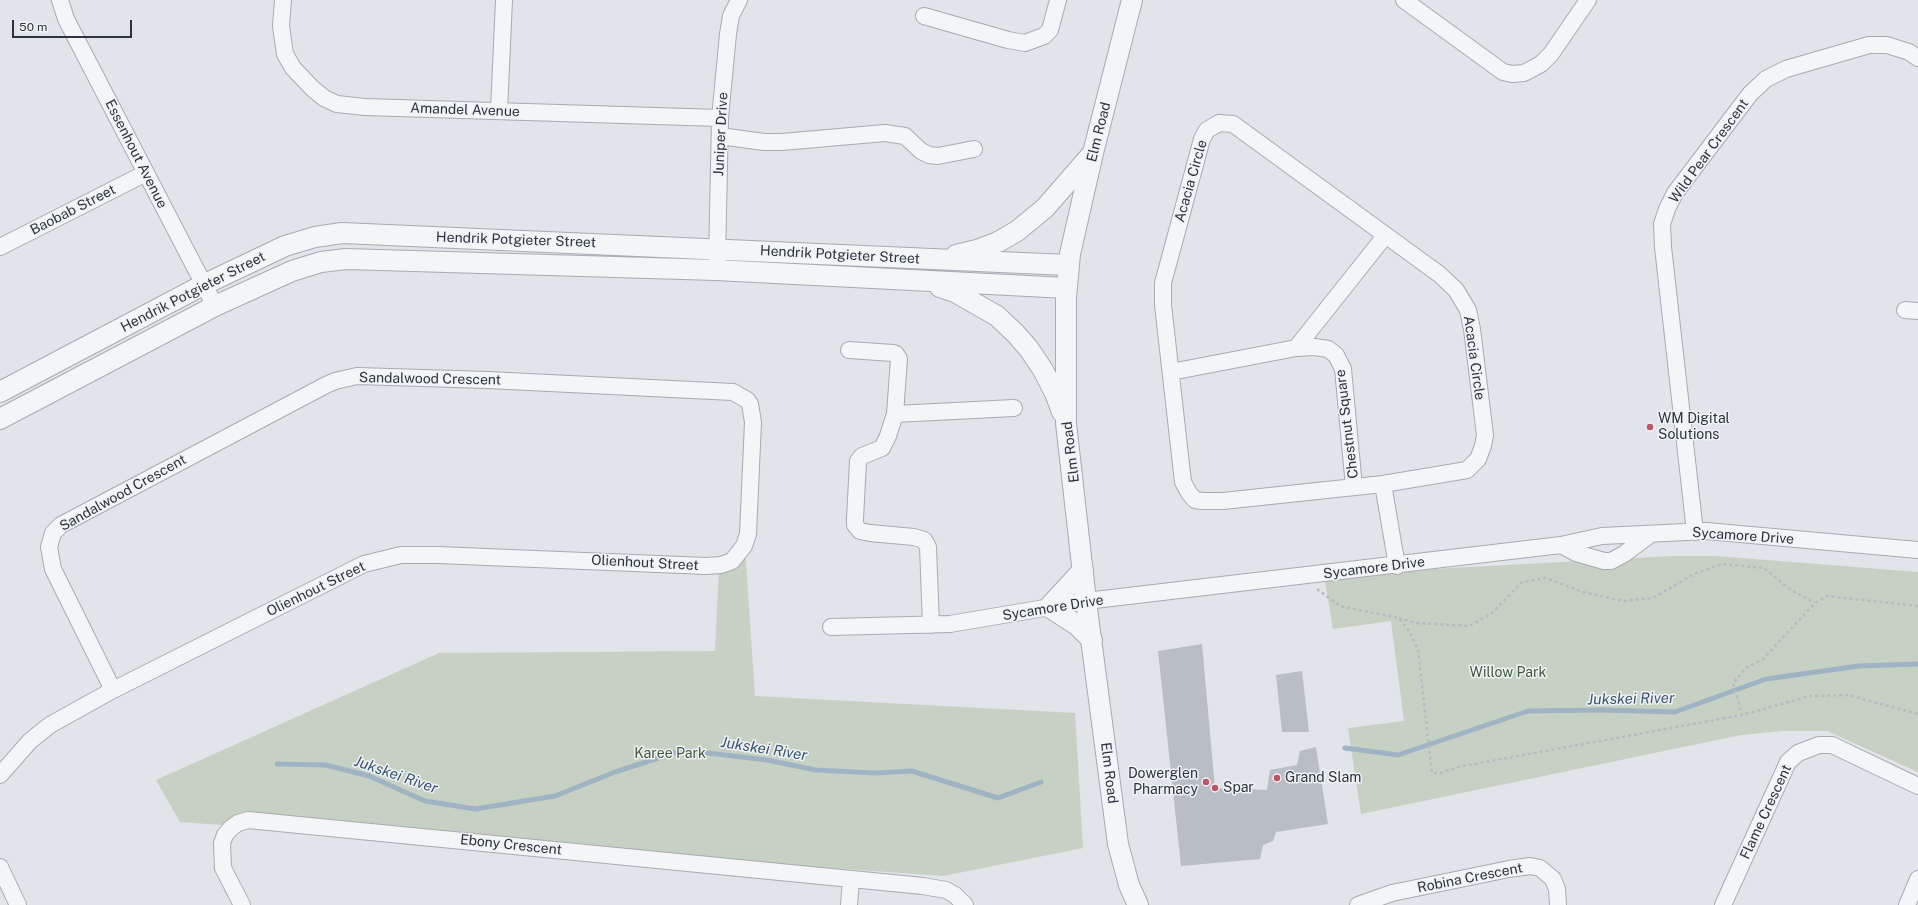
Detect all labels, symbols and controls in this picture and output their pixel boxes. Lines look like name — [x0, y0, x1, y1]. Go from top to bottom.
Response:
scale bar — [14, 12, 134, 38]
text: 50 m — [19, 20, 47, 34]
street label: Juniper Drive — [710, 92, 732, 176]
street label: Wild Pear Crescent — [1666, 96, 1752, 206]
street label: Essenhout Avenue — [101, 97, 171, 211]
street label: Amandel Avenue — [410, 100, 520, 120]
street label: Elm Road — [1083, 100, 1115, 164]
street label: Acacia Circle — [1171, 138, 1211, 224]
street label: Baobab Street — [27, 181, 119, 239]
street label: Hendrik Potgieter Street — [436, 229, 596, 251]
street label: Hendrik Potgieter Street — [760, 242, 920, 268]
street label: Hendrik Potgieter Street — [118, 248, 268, 336]
street label: Acacia Circle — [1460, 315, 1488, 401]
street label: Chestnut Square — [1332, 368, 1362, 480]
street label: Sandalwood Crescent — [359, 369, 501, 389]
place label: WM Digital Solutions — [1658, 411, 1730, 444]
street label: Elm Road — [1059, 421, 1083, 483]
marker: WM Digital Solutions — [1645, 422, 1655, 432]
street label: Sandalwood Crescent — [57, 451, 189, 535]
street label: Sycamore Drive — [1691, 524, 1795, 548]
street label: Olienhout Street — [591, 552, 699, 574]
street label: Sycamore Drive — [1322, 553, 1426, 583]
street label: Olienhout Street — [264, 558, 368, 620]
street label: Sycamore Drive — [1001, 592, 1105, 624]
park label: Willow Park — [1470, 665, 1546, 681]
water label: Jukskei River — [1587, 689, 1675, 709]
water label: Jukskei River — [720, 733, 808, 765]
street label: Elm Road — [1097, 742, 1121, 804]
park label: Karee Park — [634, 746, 706, 762]
water label: Jukskei River — [352, 752, 440, 798]
street label: Flame Crescent — [1737, 762, 1795, 862]
place label: Dowerglen Pharmacy — [1128, 766, 1198, 798]
place label: Grand Slam — [1285, 770, 1361, 786]
marker: Grand Slam — [1272, 773, 1282, 783]
marker: Dowerglen Pharmacy — [1201, 777, 1211, 787]
place label: Spar — [1223, 780, 1254, 796]
marker: Spar — [1210, 783, 1220, 793]
street label: Ebony Crescent — [459, 831, 563, 859]
street label: Robina Crescent — [1416, 860, 1524, 896]

